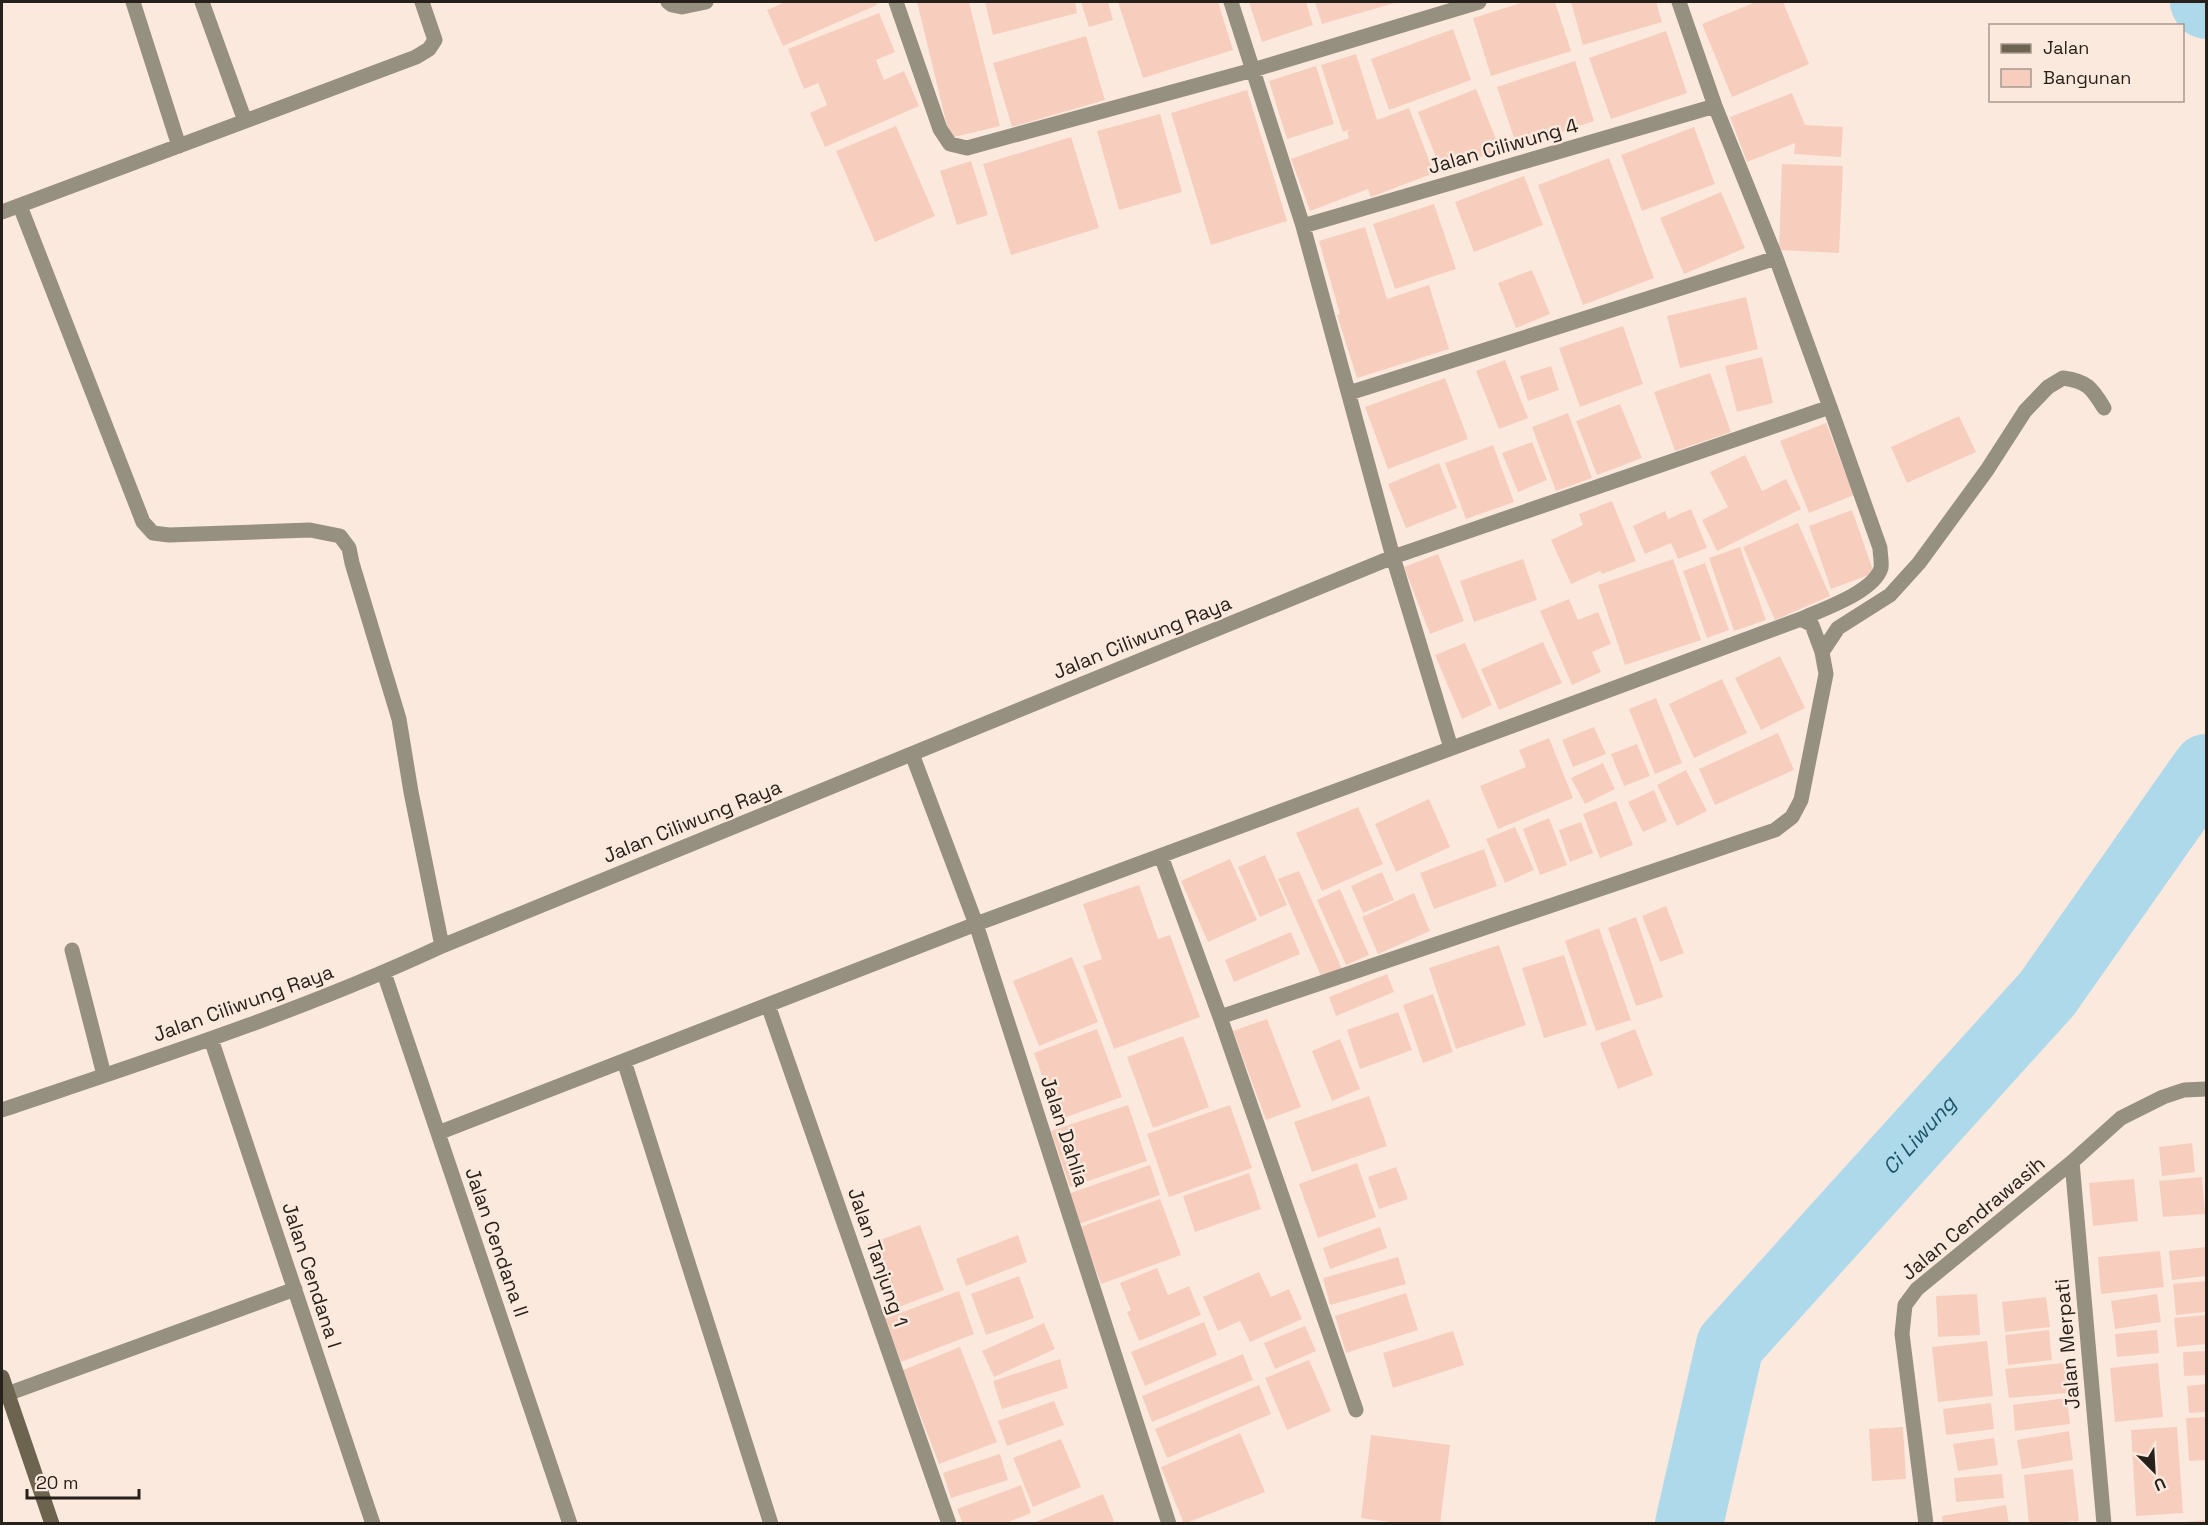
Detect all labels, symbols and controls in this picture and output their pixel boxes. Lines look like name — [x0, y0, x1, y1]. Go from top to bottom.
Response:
legend — [1989, 24, 2184, 102]
text: Jalan — [2043, 36, 2089, 59]
text: Bangunan — [2043, 66, 2131, 89]
street label: Jalan Ciliwung 4 — [1425, 112, 1581, 180]
street label: Jalan Ciliwung Raya — [1049, 589, 1235, 685]
street label: Jalan Ciliwung Raya — [599, 773, 785, 869]
street label: Jalan Ciliwung Raya — [149, 958, 337, 1048]
street label: Jalan Dahlia — [1035, 1072, 1095, 1190]
water label: Ci Liwung — [1876, 1089, 1962, 1180]
street label: Jalan Cendrawasih — [1896, 1150, 2050, 1286]
street label: Jalan Cendana II — [459, 1164, 535, 1320]
street label: Jalan Tanjung 1 — [842, 1184, 914, 1330]
street label: Jalan Cendana I — [276, 1199, 348, 1351]
street label: Jalan Merpati — [2048, 1278, 2086, 1410]
north arrow — [2124, 1441, 2184, 1501]
scale bar — [27, 1462, 140, 1500]
text: 20 m — [36, 1471, 79, 1494]
text: U — [2151, 1472, 2169, 1496]

